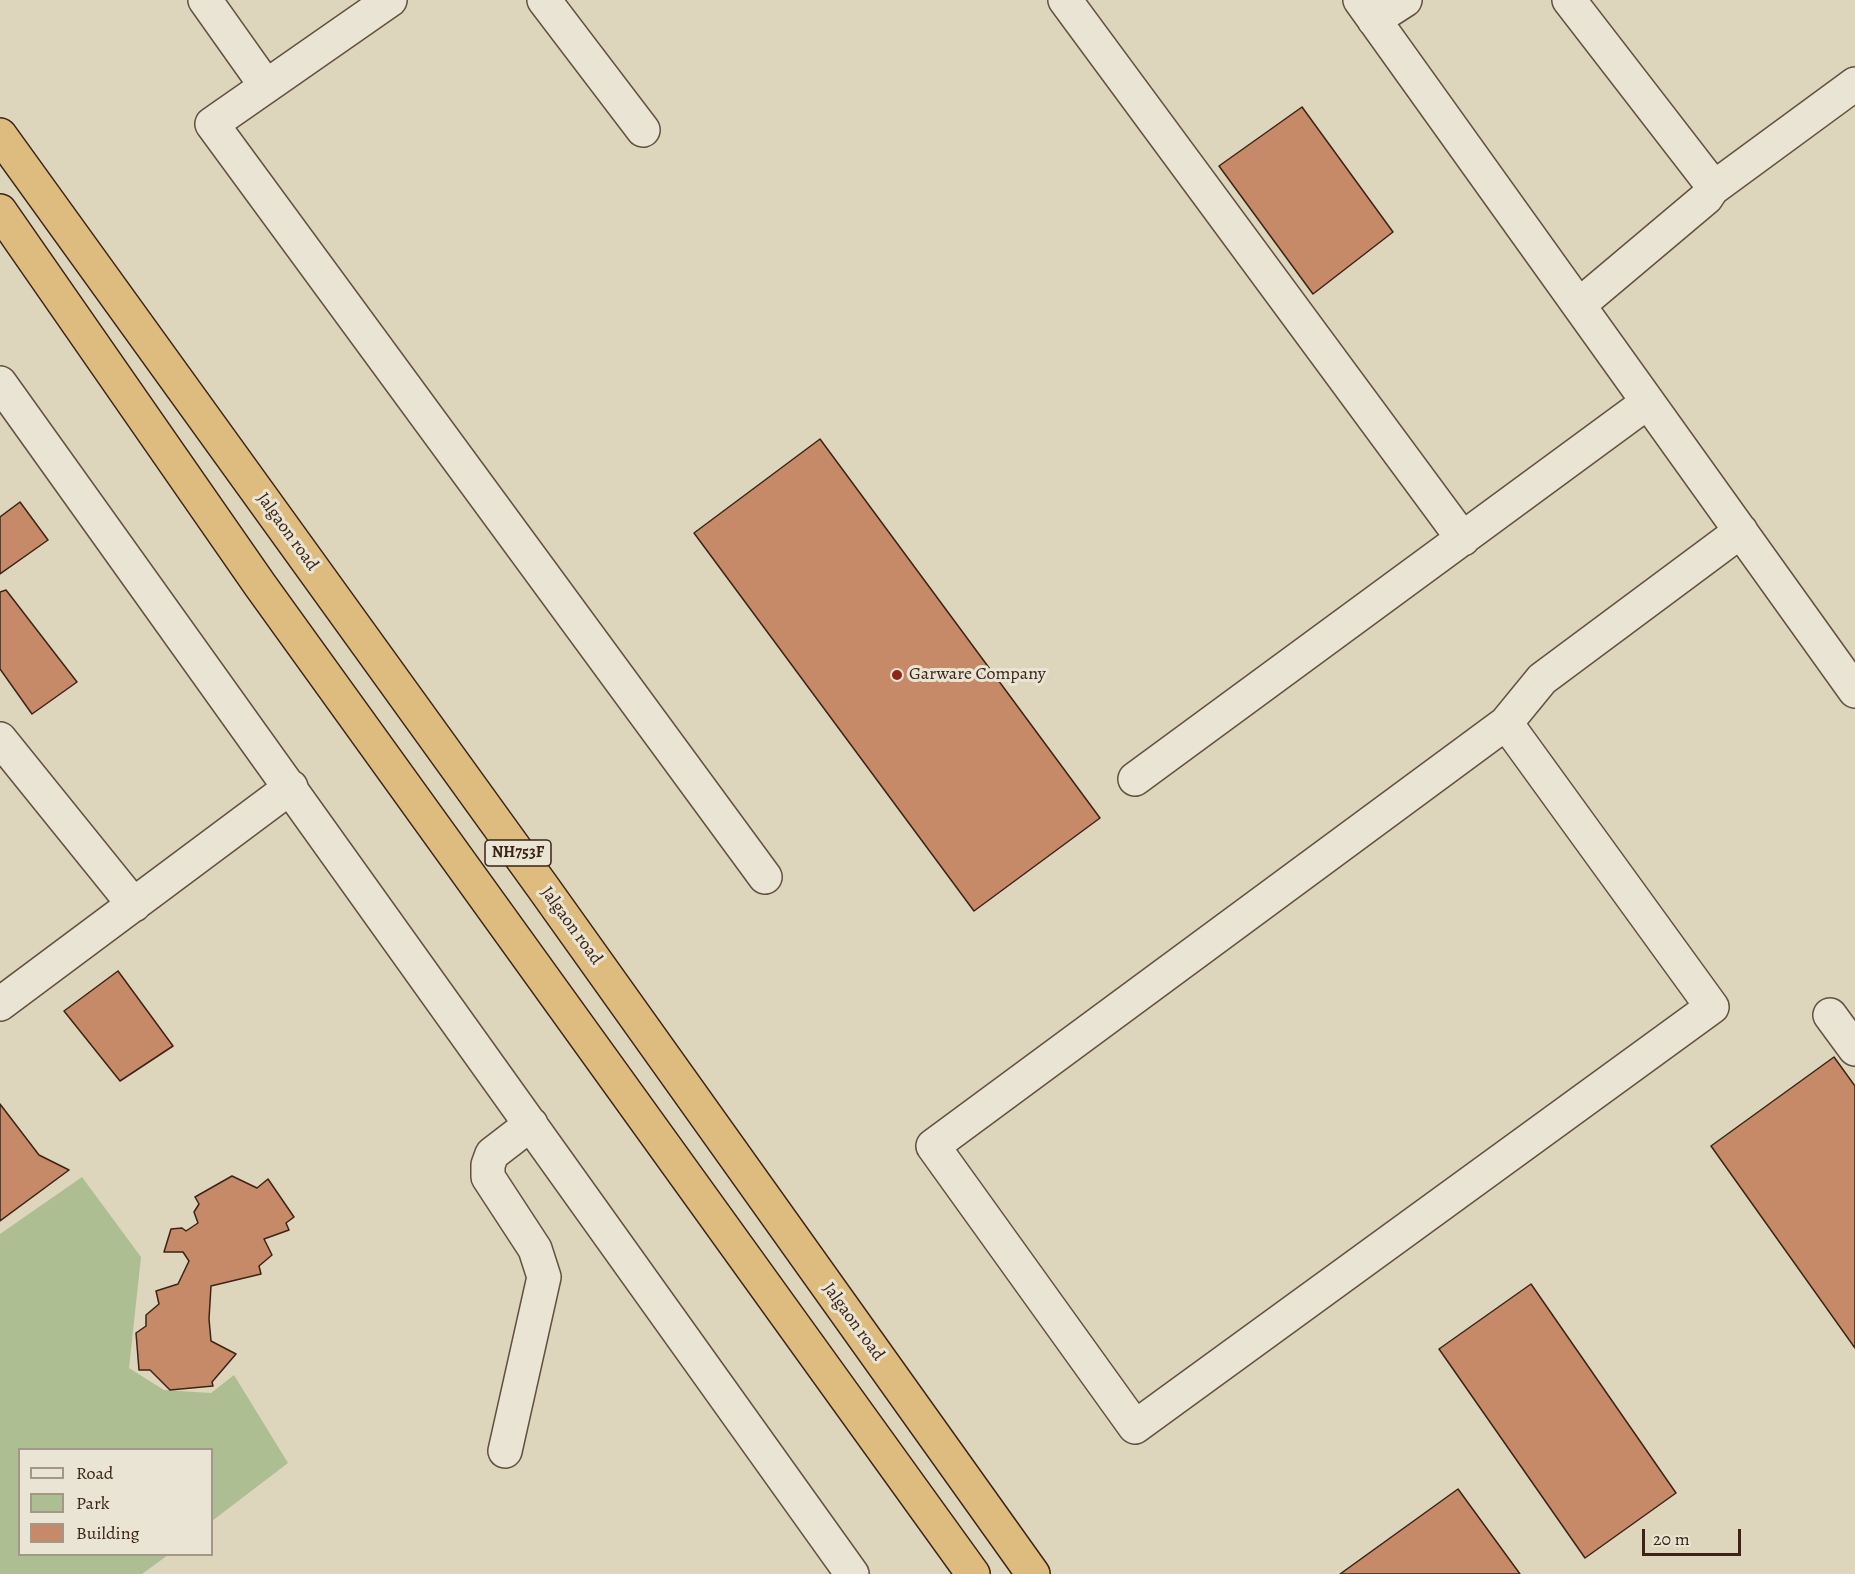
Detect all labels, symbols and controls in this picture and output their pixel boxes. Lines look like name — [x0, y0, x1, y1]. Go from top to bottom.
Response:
street label: Jalgaon road — [251, 489, 323, 575]
place label: Garware Company — [909, 664, 1046, 686]
marker: Garware Company — [890, 668, 904, 682]
road number: NH753F — [485, 840, 551, 866]
street label: Jalgaon road — [535, 883, 607, 969]
street label: Jalgaon road — [817, 1279, 889, 1365]
legend — [18, 1448, 213, 1556]
text: Road — [76, 1461, 113, 1485]
text: Park — [76, 1491, 110, 1515]
scale bar — [1645, 1517, 1744, 1555]
text: Building — [76, 1521, 140, 1545]
text: 20 m — [1653, 1527, 1690, 1551]

